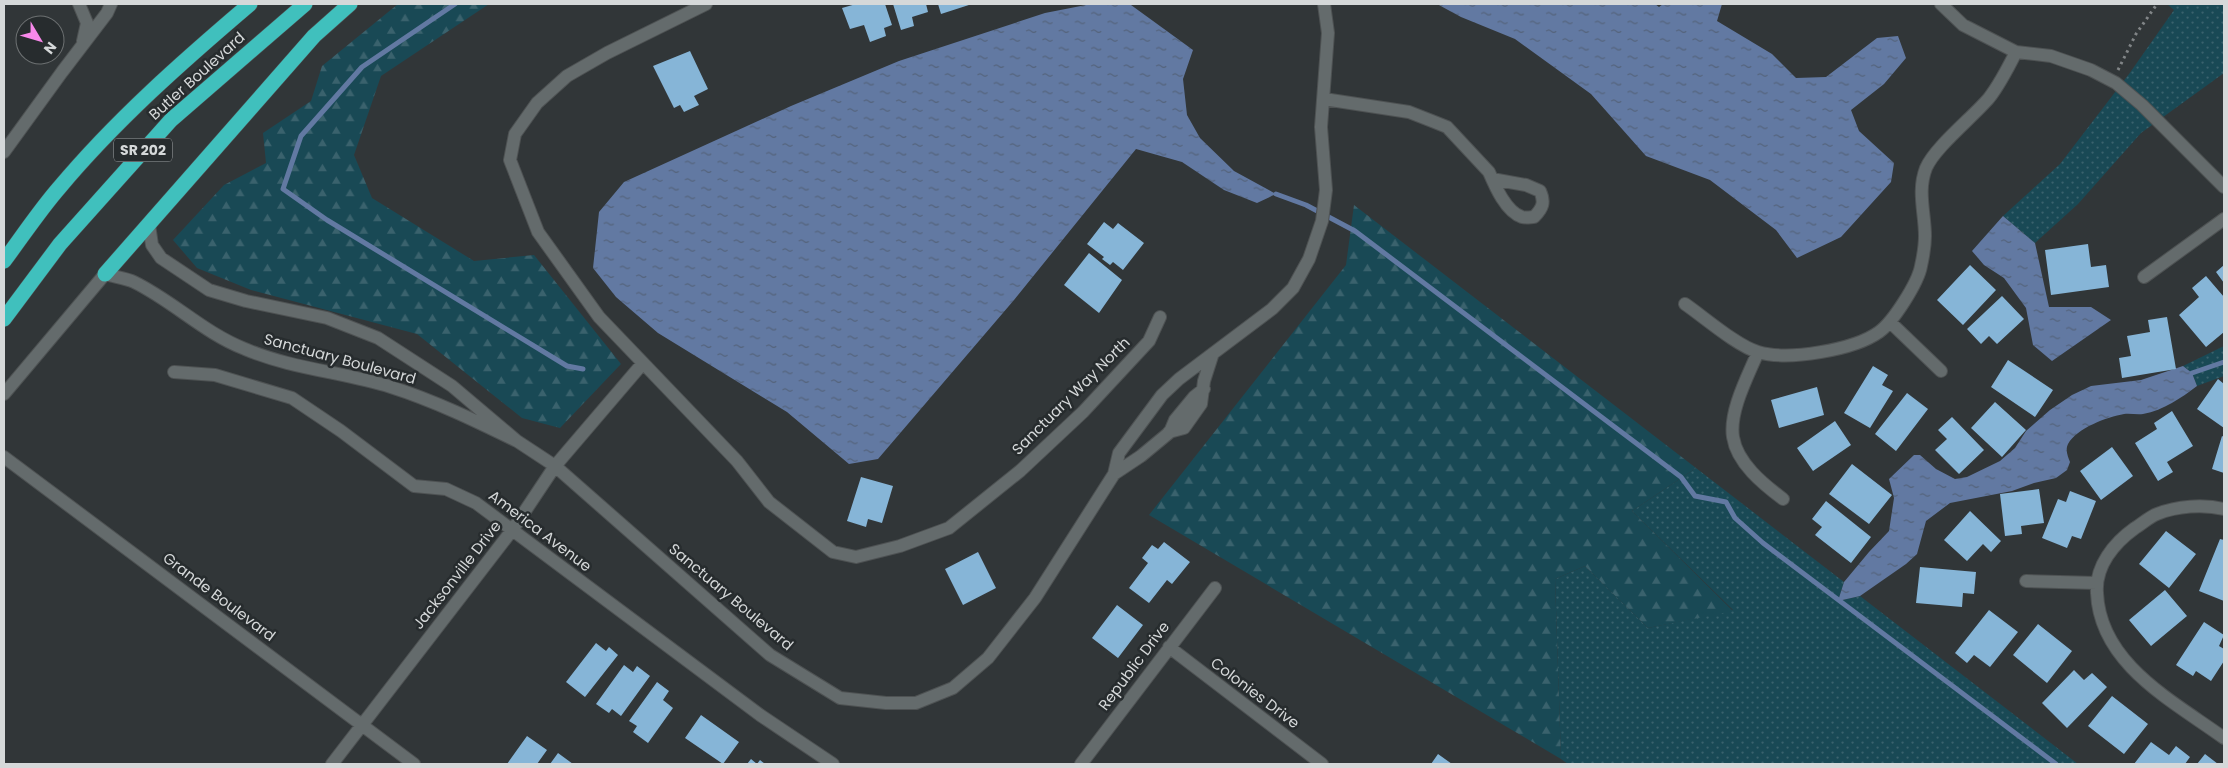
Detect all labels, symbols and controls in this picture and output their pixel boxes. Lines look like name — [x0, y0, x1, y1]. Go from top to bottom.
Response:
north arrow — [15, 15, 65, 65]
street label: Butler Boulevard — [144, 27, 249, 124]
text: N — [39, 38, 61, 58]
road number: SR 202 — [114, 138, 172, 162]
street label: Sanctuary Boulevard — [262, 328, 418, 389]
street label: Sanctuary Way North — [1007, 332, 1134, 459]
street label: America Avenue — [485, 485, 596, 576]
street label: Jacksonville Drive — [408, 516, 506, 633]
street label: Sanctuary Boulevard — [665, 538, 798, 655]
street label: Grande Boulevard — [159, 547, 280, 646]
street label: Republic Drive — [1093, 617, 1174, 715]
street label: Colonies Drive — [1206, 652, 1304, 733]

